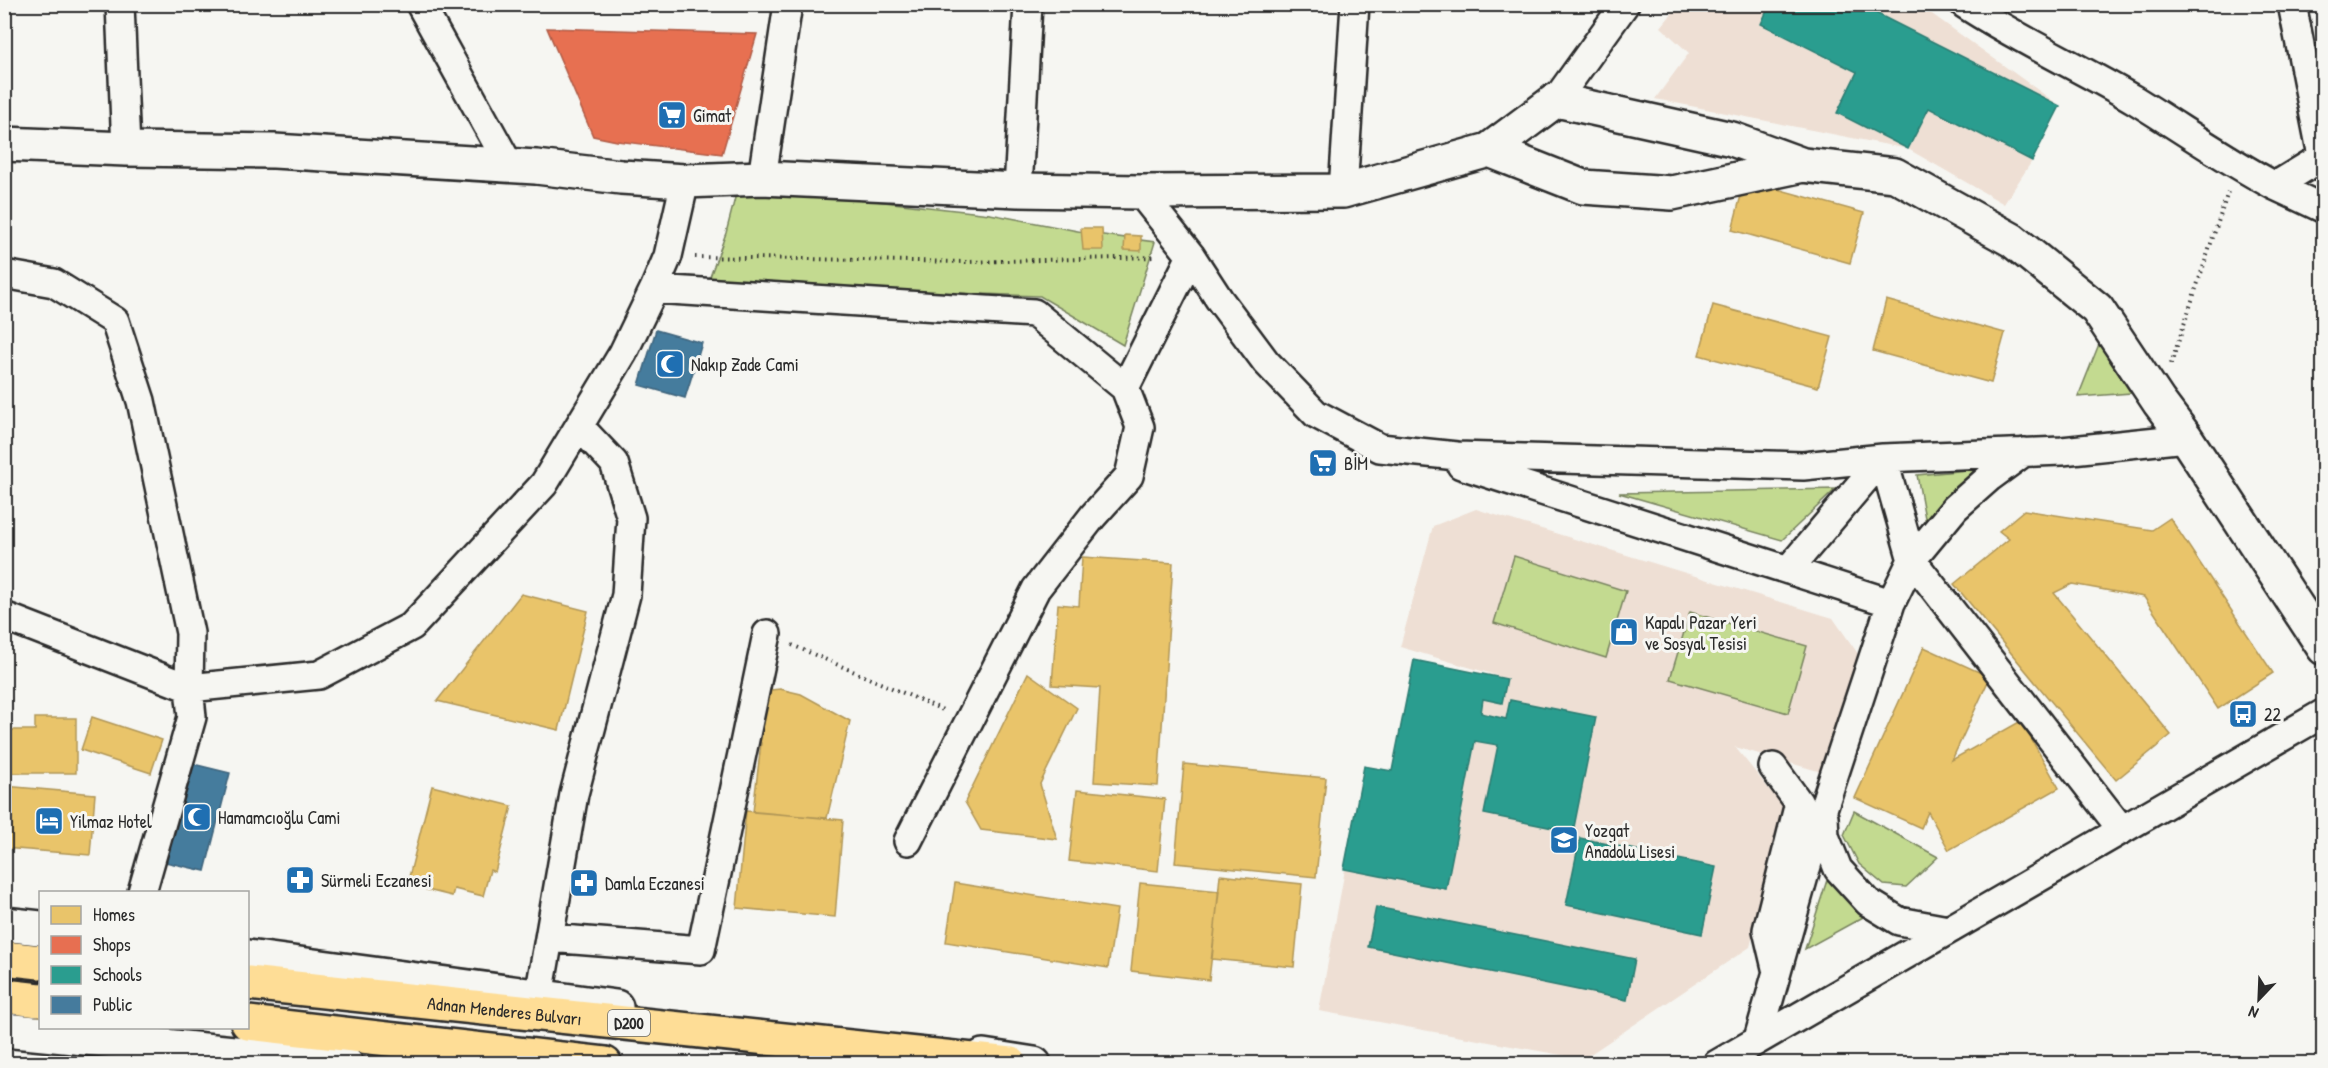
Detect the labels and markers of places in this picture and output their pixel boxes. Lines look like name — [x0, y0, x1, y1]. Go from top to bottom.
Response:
supermarket icon: Gimat — [656, 99, 688, 131]
place label: Gimat — [693, 103, 732, 128]
mosque icon: Nakıp Zade Cami — [654, 348, 686, 380]
place label: Nakıp Zade Cami — [691, 352, 799, 377]
supermarket icon: BİM — [1307, 447, 1339, 479]
place label: BİM — [1344, 451, 1368, 476]
place label: Kapalı Pazar Yeri ve Sosyal Tesisi — [1645, 610, 1757, 656]
shop icon: Kapalı Pazar Yeri ve Sosyal Tesisi — [1608, 616, 1640, 648]
bus stop icon: 22 — [2227, 698, 2259, 730]
place label: 22 — [2264, 702, 2281, 727]
mosque icon: Hamamcıoğlu Cami — [181, 801, 213, 833]
hotel icon: Yilmaz Hotel — [33, 805, 65, 837]
place label: Hamamcıoğlu Cami — [218, 805, 341, 830]
place label: Yilmaz Hotel — [70, 809, 152, 834]
place label: Yozgat Anadolu Lisesi — [1585, 818, 1675, 864]
school or university icon: Yozgat Anadolu Lisesi — [1548, 824, 1580, 856]
pharmacy icon: Sürmeli Eczanesi — [284, 864, 316, 896]
pharmacy icon: Damla Eczanesi — [568, 867, 600, 899]
place label: Sürmeli Eczanesi — [321, 868, 432, 893]
place label: Damla Eczanesi — [605, 871, 705, 896]

